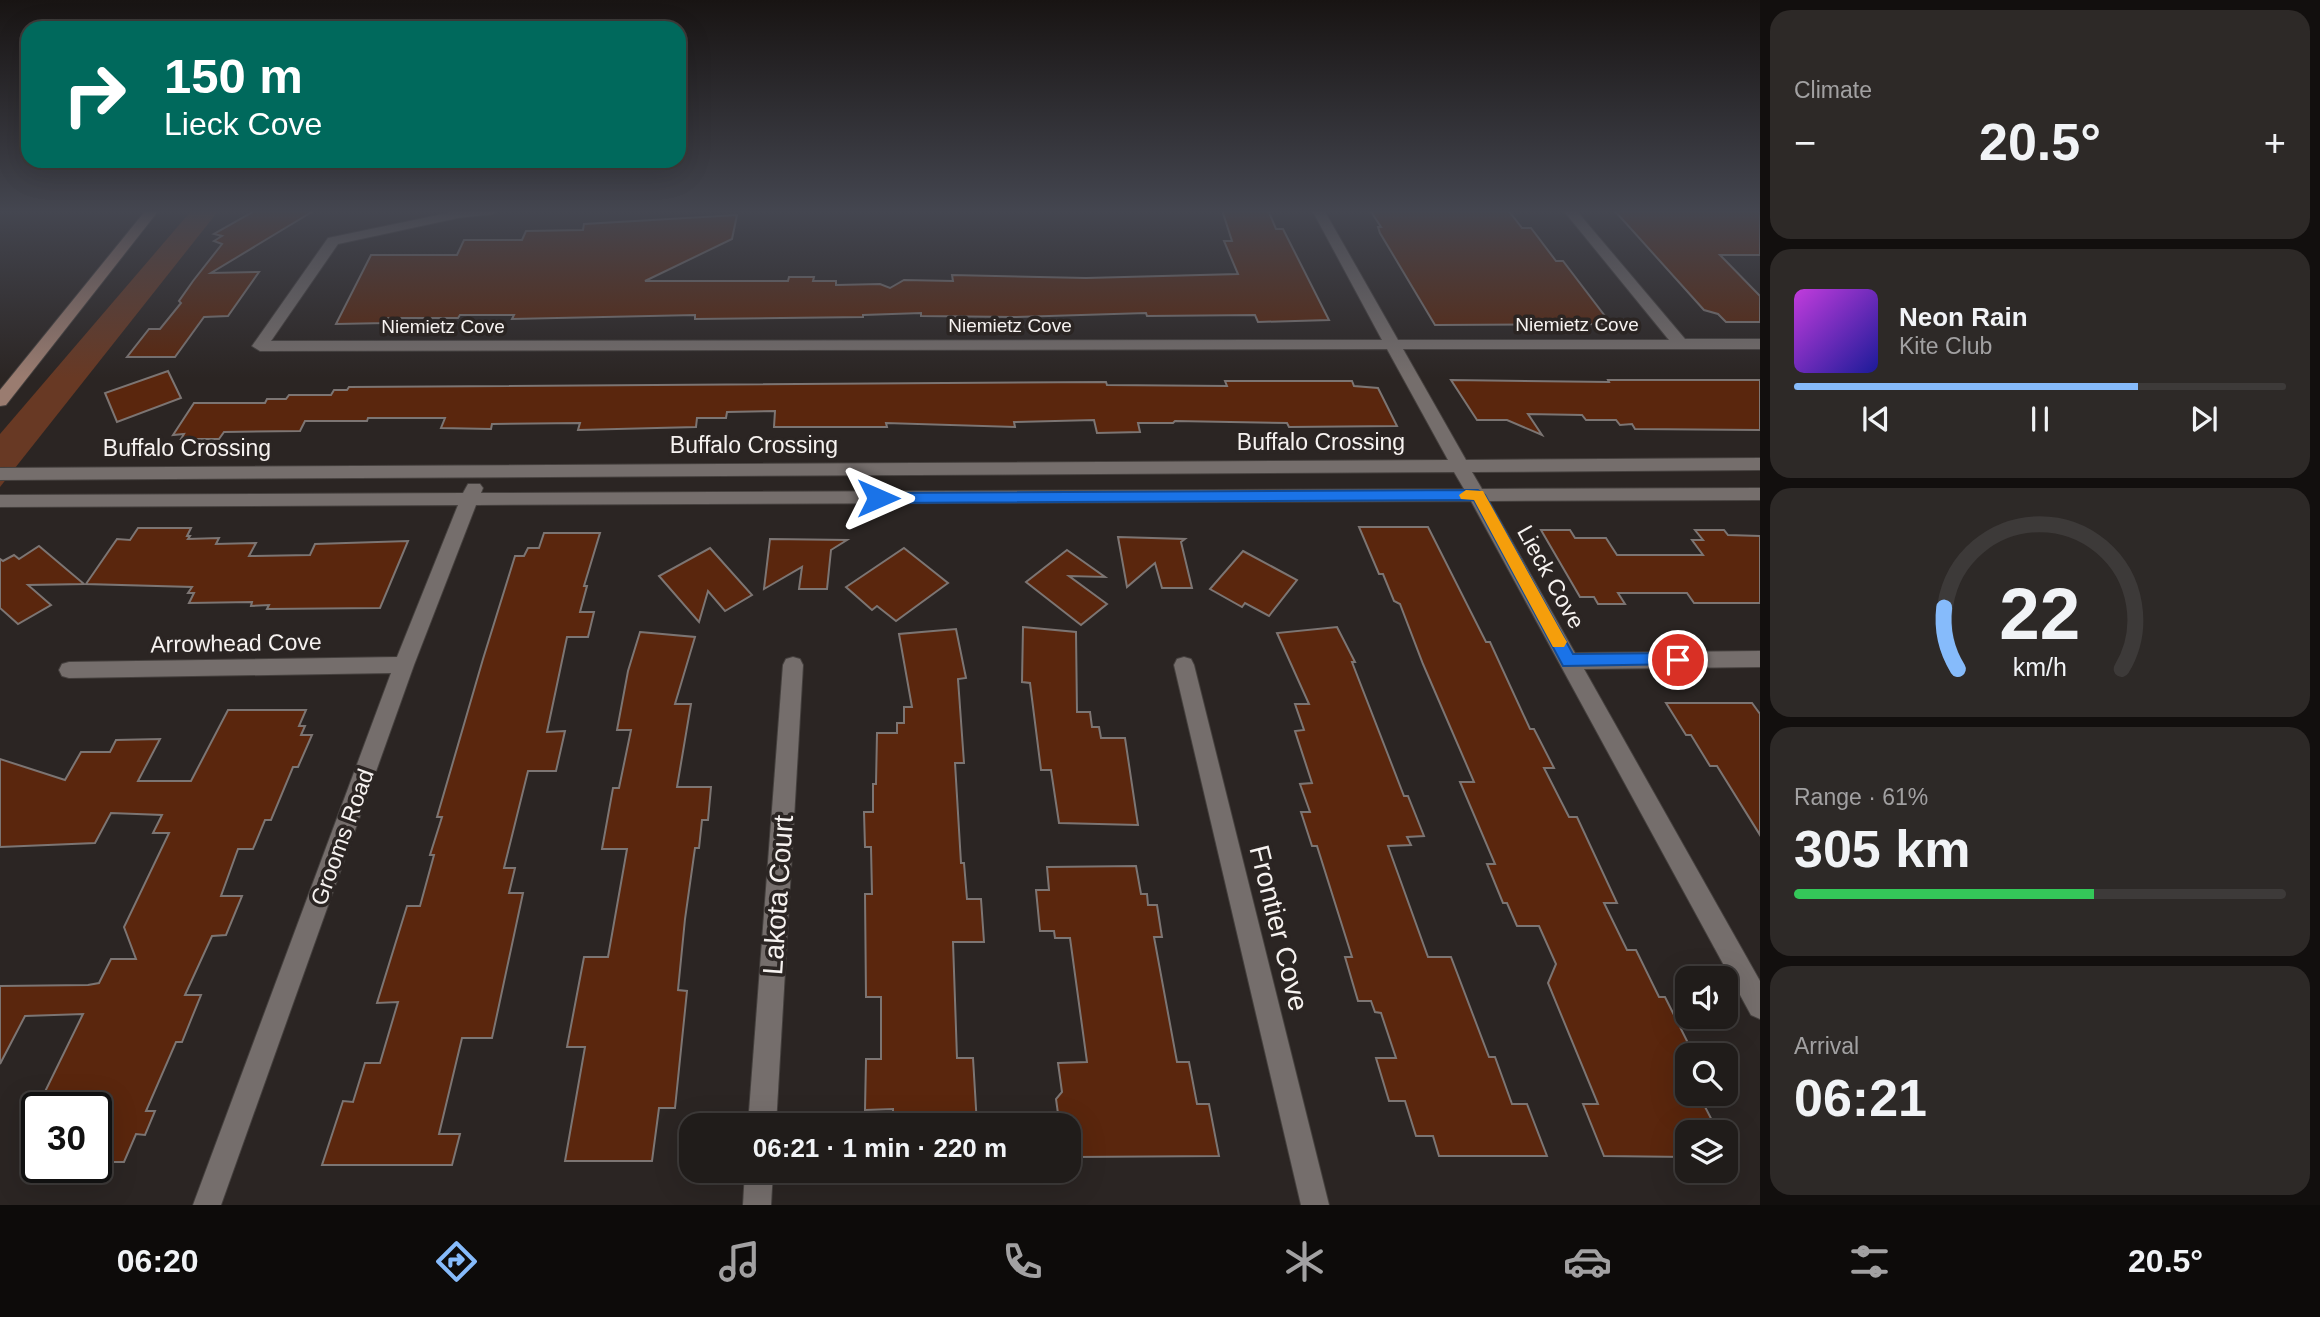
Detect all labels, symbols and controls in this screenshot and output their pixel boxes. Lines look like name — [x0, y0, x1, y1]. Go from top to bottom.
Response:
icon: right — [49, 49, 140, 140]
text: 150 m — [164, 49, 303, 103]
text: Climate — [1794, 77, 1872, 103]
text: Lieck Cove — [164, 106, 322, 142]
text: 20.5° — [1979, 113, 2101, 171]
text: − — [1794, 122, 1816, 164]
text: + — [2264, 122, 2286, 164]
text: Neon Rain — [1899, 302, 2028, 332]
street label: Niemietz Cove — [1515, 314, 1639, 335]
street label: Niemietz Cove — [948, 315, 1072, 336]
street label: Niemietz Cove — [381, 316, 505, 337]
text: Kite Club — [1899, 333, 1992, 359]
icon: previous — [1857, 400, 1895, 438]
icon: pause — [2021, 400, 2059, 438]
icon: next — [2185, 400, 2223, 438]
street label: Buffalo Crossing — [1237, 429, 1405, 455]
street label: Buffalo Crossing — [670, 432, 838, 458]
street label: Buffalo Crossing — [103, 435, 271, 461]
position arrow — [841, 461, 915, 535]
street label: Lieck Cove — [1512, 521, 1590, 633]
text: 22 — [2000, 573, 2080, 654]
street label: Arrowhead Cove — [150, 629, 322, 657]
pin — [1648, 630, 1708, 690]
icon: arrive — [1659, 641, 1697, 679]
text: km/h — [2013, 652, 2067, 680]
street label: Grooms Road — [305, 765, 379, 909]
text: Range · 61% — [1794, 784, 1928, 810]
street label: Lakota Court — [757, 814, 799, 976]
text: 305 km — [1794, 820, 1970, 878]
street label: Frontier Cove — [1243, 842, 1315, 1014]
map controls — [1675, 966, 1738, 1183]
button: sound — [1675, 966, 1738, 1029]
text: Arrival — [1794, 1033, 1859, 1059]
button: search — [1675, 1043, 1738, 1106]
text: 06:21 — [1794, 1069, 1927, 1127]
speed limit sign: 30 — [21, 1092, 112, 1183]
button: layers — [1675, 1120, 1738, 1183]
text: 06:21 · 1 min · 220 m — [753, 1133, 1007, 1163]
icon: directions — [432, 1237, 481, 1286]
icon: music — [715, 1237, 764, 1286]
icon: phone — [998, 1237, 1047, 1286]
icon: climate — [1280, 1237, 1329, 1286]
icon: car — [1563, 1237, 1612, 1286]
icon: filters — [1845, 1237, 1894, 1286]
text: 06:20 — [117, 1243, 199, 1279]
text: 20.5° — [2128, 1243, 2203, 1279]

